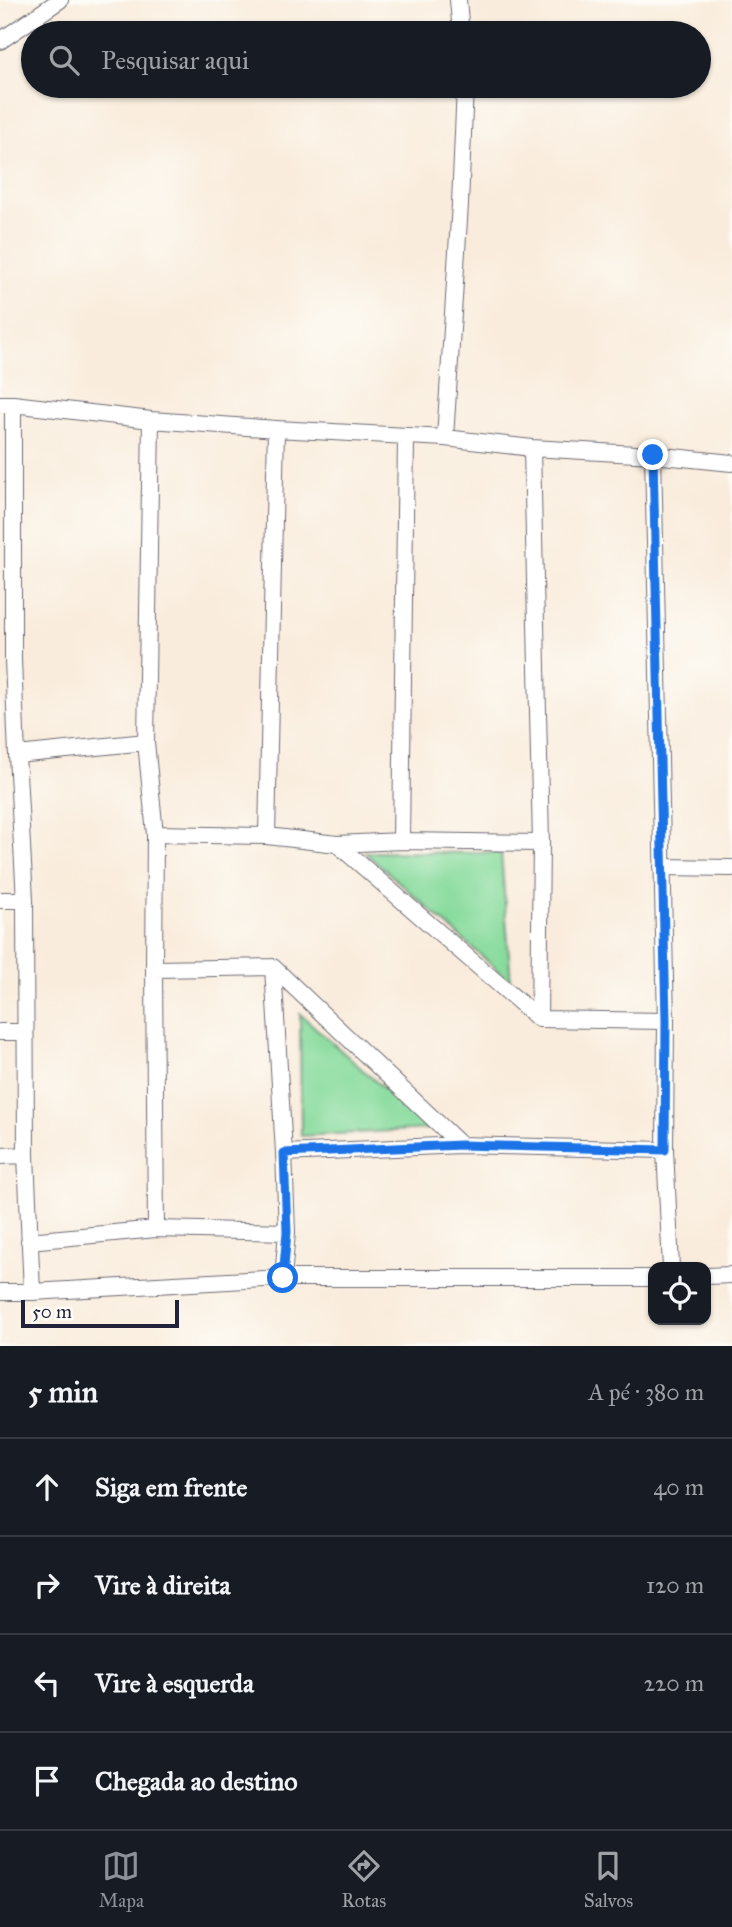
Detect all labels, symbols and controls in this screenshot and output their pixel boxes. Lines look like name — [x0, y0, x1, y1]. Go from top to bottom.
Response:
search box — [21, 21, 711, 98]
icon: search — [45, 41, 83, 79]
text: Pesquisar aqui — [101, 44, 249, 76]
route end — [637, 439, 668, 470]
route start — [267, 1262, 298, 1293]
map controls — [648, 1262, 711, 1325]
button: locate — [648, 1262, 711, 1325]
scale bar — [21, 1297, 178, 1329]
text: 50 m — [32, 1300, 72, 1323]
text: 5 min — [28, 1374, 98, 1410]
text: A pé · 380 m — [588, 1378, 704, 1406]
icon: ahead — [28, 1468, 66, 1506]
text: Siga em frente — [95, 1471, 247, 1503]
text: 40 m — [654, 1473, 704, 1501]
icon: right — [28, 1566, 66, 1604]
text: Vire à direita — [95, 1569, 231, 1601]
text: 120 m — [646, 1571, 704, 1599]
icon: left — [28, 1664, 66, 1702]
text: Vire à esquerda — [95, 1667, 254, 1699]
text: 220 m — [644, 1669, 704, 1697]
icon: arrive — [28, 1762, 66, 1800]
text: Chegada ao destino — [95, 1765, 298, 1797]
tab: Mapa — [99, 1847, 144, 1912]
tab: Rotas — [342, 1847, 386, 1912]
tab: Salvos — [584, 1847, 633, 1912]

